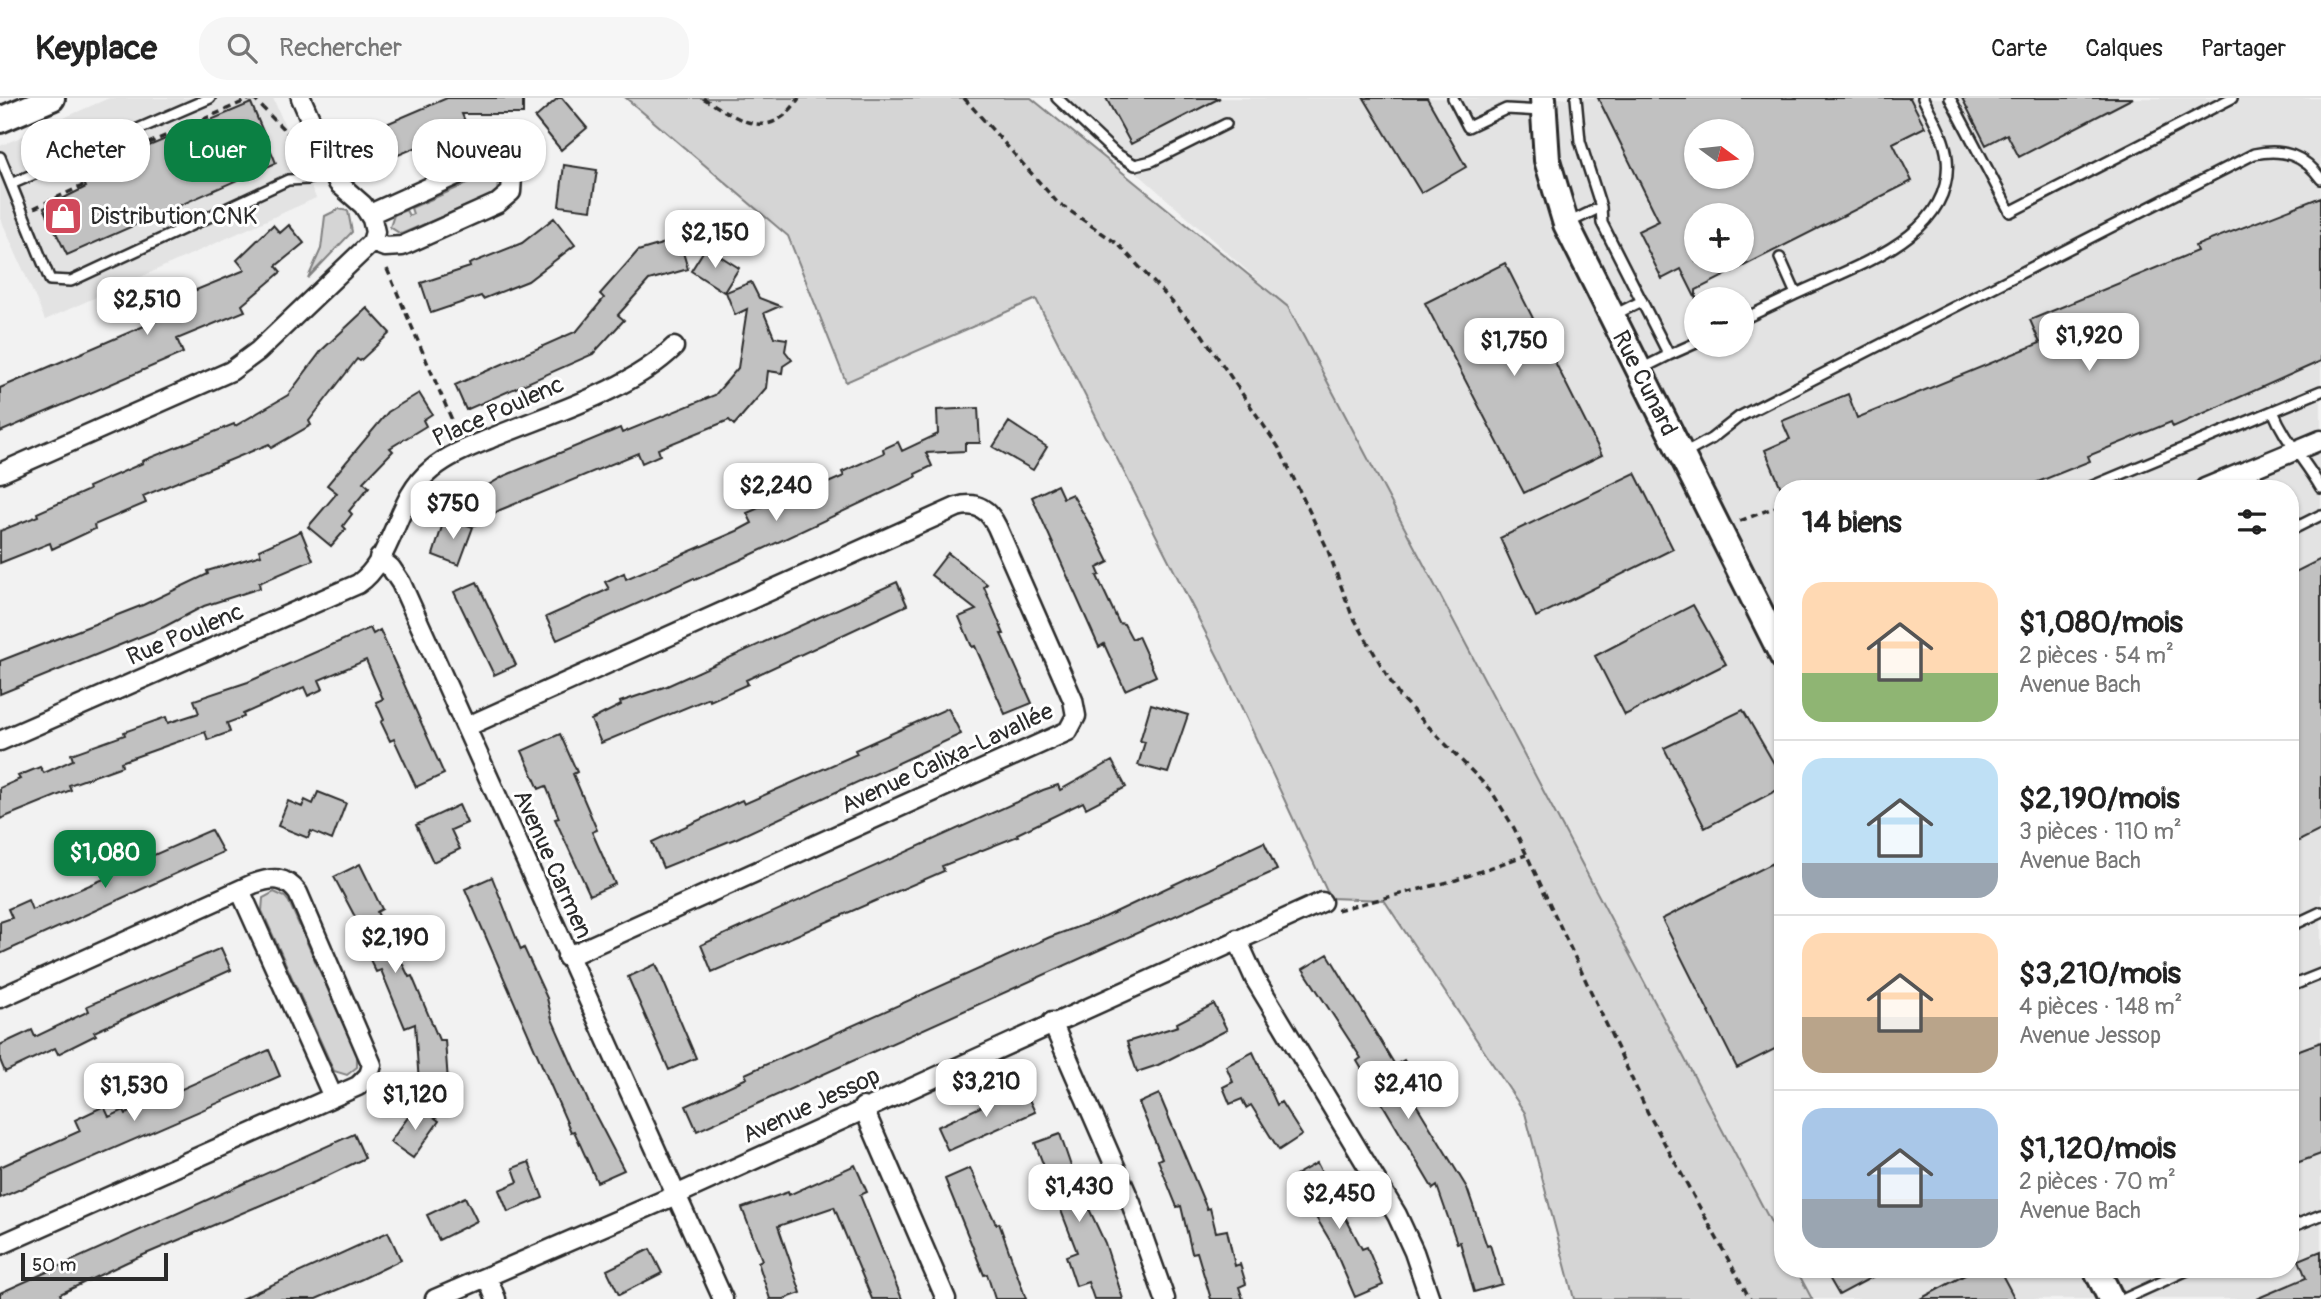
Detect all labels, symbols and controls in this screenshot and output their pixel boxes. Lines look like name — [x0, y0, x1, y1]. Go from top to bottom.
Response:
search box — [199, 17, 689, 80]
text: Keyplace — [35, 28, 157, 69]
icon: search — [223, 29, 261, 67]
text: Rechercher — [279, 32, 402, 64]
text: Carte — [1991, 34, 2047, 63]
text: Calques — [2085, 34, 2163, 63]
text: Partager — [2201, 34, 2286, 63]
chip: Acheter — [21, 119, 150, 182]
chip: Louer — [164, 119, 271, 182]
chip: Filtres — [285, 119, 398, 182]
chip: Nouveau — [412, 119, 546, 182]
north arrow — [1684, 119, 1754, 189]
map controls — [1684, 119, 1754, 357]
shop icon: Distribution CNK — [42, 195, 84, 237]
place label: Distribution CNK — [90, 202, 257, 231]
button: + — [1684, 203, 1754, 273]
pin: $2,150 — [658, 211, 772, 270]
text: $2,150 — [681, 218, 749, 247]
pin: $2,510 — [90, 278, 204, 337]
text: $2,510 — [113, 285, 181, 314]
button: − — [1684, 287, 1754, 357]
pin: $1,920 — [2032, 314, 2146, 373]
pin: $1,750 — [1457, 318, 1571, 378]
text: $1,920 — [2055, 321, 2123, 350]
text: $1,750 — [1480, 326, 1548, 355]
street label: Rue Cunard — [1606, 326, 1683, 441]
street label: Place Poulenc — [428, 370, 568, 453]
pin: $2,240 — [719, 464, 833, 523]
text: $2,240 — [739, 471, 813, 500]
pin: $750 — [412, 482, 494, 541]
text: $750 — [427, 489, 479, 518]
icon: filters — [2233, 503, 2271, 541]
text: 14 biens — [1802, 504, 1902, 541]
street label: Rue Poulenc — [122, 597, 248, 672]
text: $1,080/mois — [2019, 604, 2183, 641]
icon: home — [1858, 610, 1942, 694]
text: 2 pièces · 54 m² — [2019, 641, 2174, 670]
text: Avenue Bach — [2019, 670, 2141, 699]
street label: Avenue Calixa-Lavallée — [836, 696, 1058, 820]
text: $2,190/mois — [2019, 780, 2180, 817]
street label: Avenue Carmen — [507, 785, 598, 943]
icon: home — [1858, 786, 1942, 870]
text: 3 pièces · 110 m² — [2019, 817, 2182, 846]
pin: $1,080 — [48, 830, 162, 890]
text: $1,080 — [70, 838, 140, 867]
text: Avenue Bach — [2019, 846, 2141, 875]
pin: $2,190 — [338, 916, 452, 975]
text: $2,190 — [361, 923, 429, 952]
text: $3,210/mois — [2019, 955, 2181, 992]
icon: home — [1858, 961, 1942, 1045]
text: 4 pièces · 148 m² — [2019, 992, 2182, 1021]
text: Avenue Jessop — [2019, 1021, 2161, 1050]
pin: $3,210 — [929, 1060, 1043, 1119]
street label: Avenue Jessop — [738, 1061, 885, 1150]
pin: $2,410 — [1351, 1062, 1465, 1121]
pin: $1,530 — [77, 1063, 191, 1123]
text: $3,210 — [952, 1067, 1020, 1096]
text: $2,410 — [1373, 1069, 1443, 1098]
text: $1,530 — [100, 1071, 168, 1100]
pin: $1,120 — [358, 1072, 472, 1132]
text: $1,120 — [383, 1080, 447, 1109]
text: $1,120/mois — [2019, 1130, 2176, 1167]
icon: home — [1858, 1136, 1942, 1220]
pin: $1,430 — [1022, 1164, 1136, 1224]
text: 2 pièces · 70 m² — [2019, 1167, 2176, 1196]
text: $1,430 — [1044, 1172, 1114, 1201]
pin: $2,450 — [1282, 1172, 1396, 1231]
text: $2,450 — [1303, 1179, 1375, 1208]
text: Avenue Bach — [2019, 1196, 2141, 1225]
scale bar — [21, 1250, 168, 1282]
text: 50 m — [32, 1253, 76, 1277]

